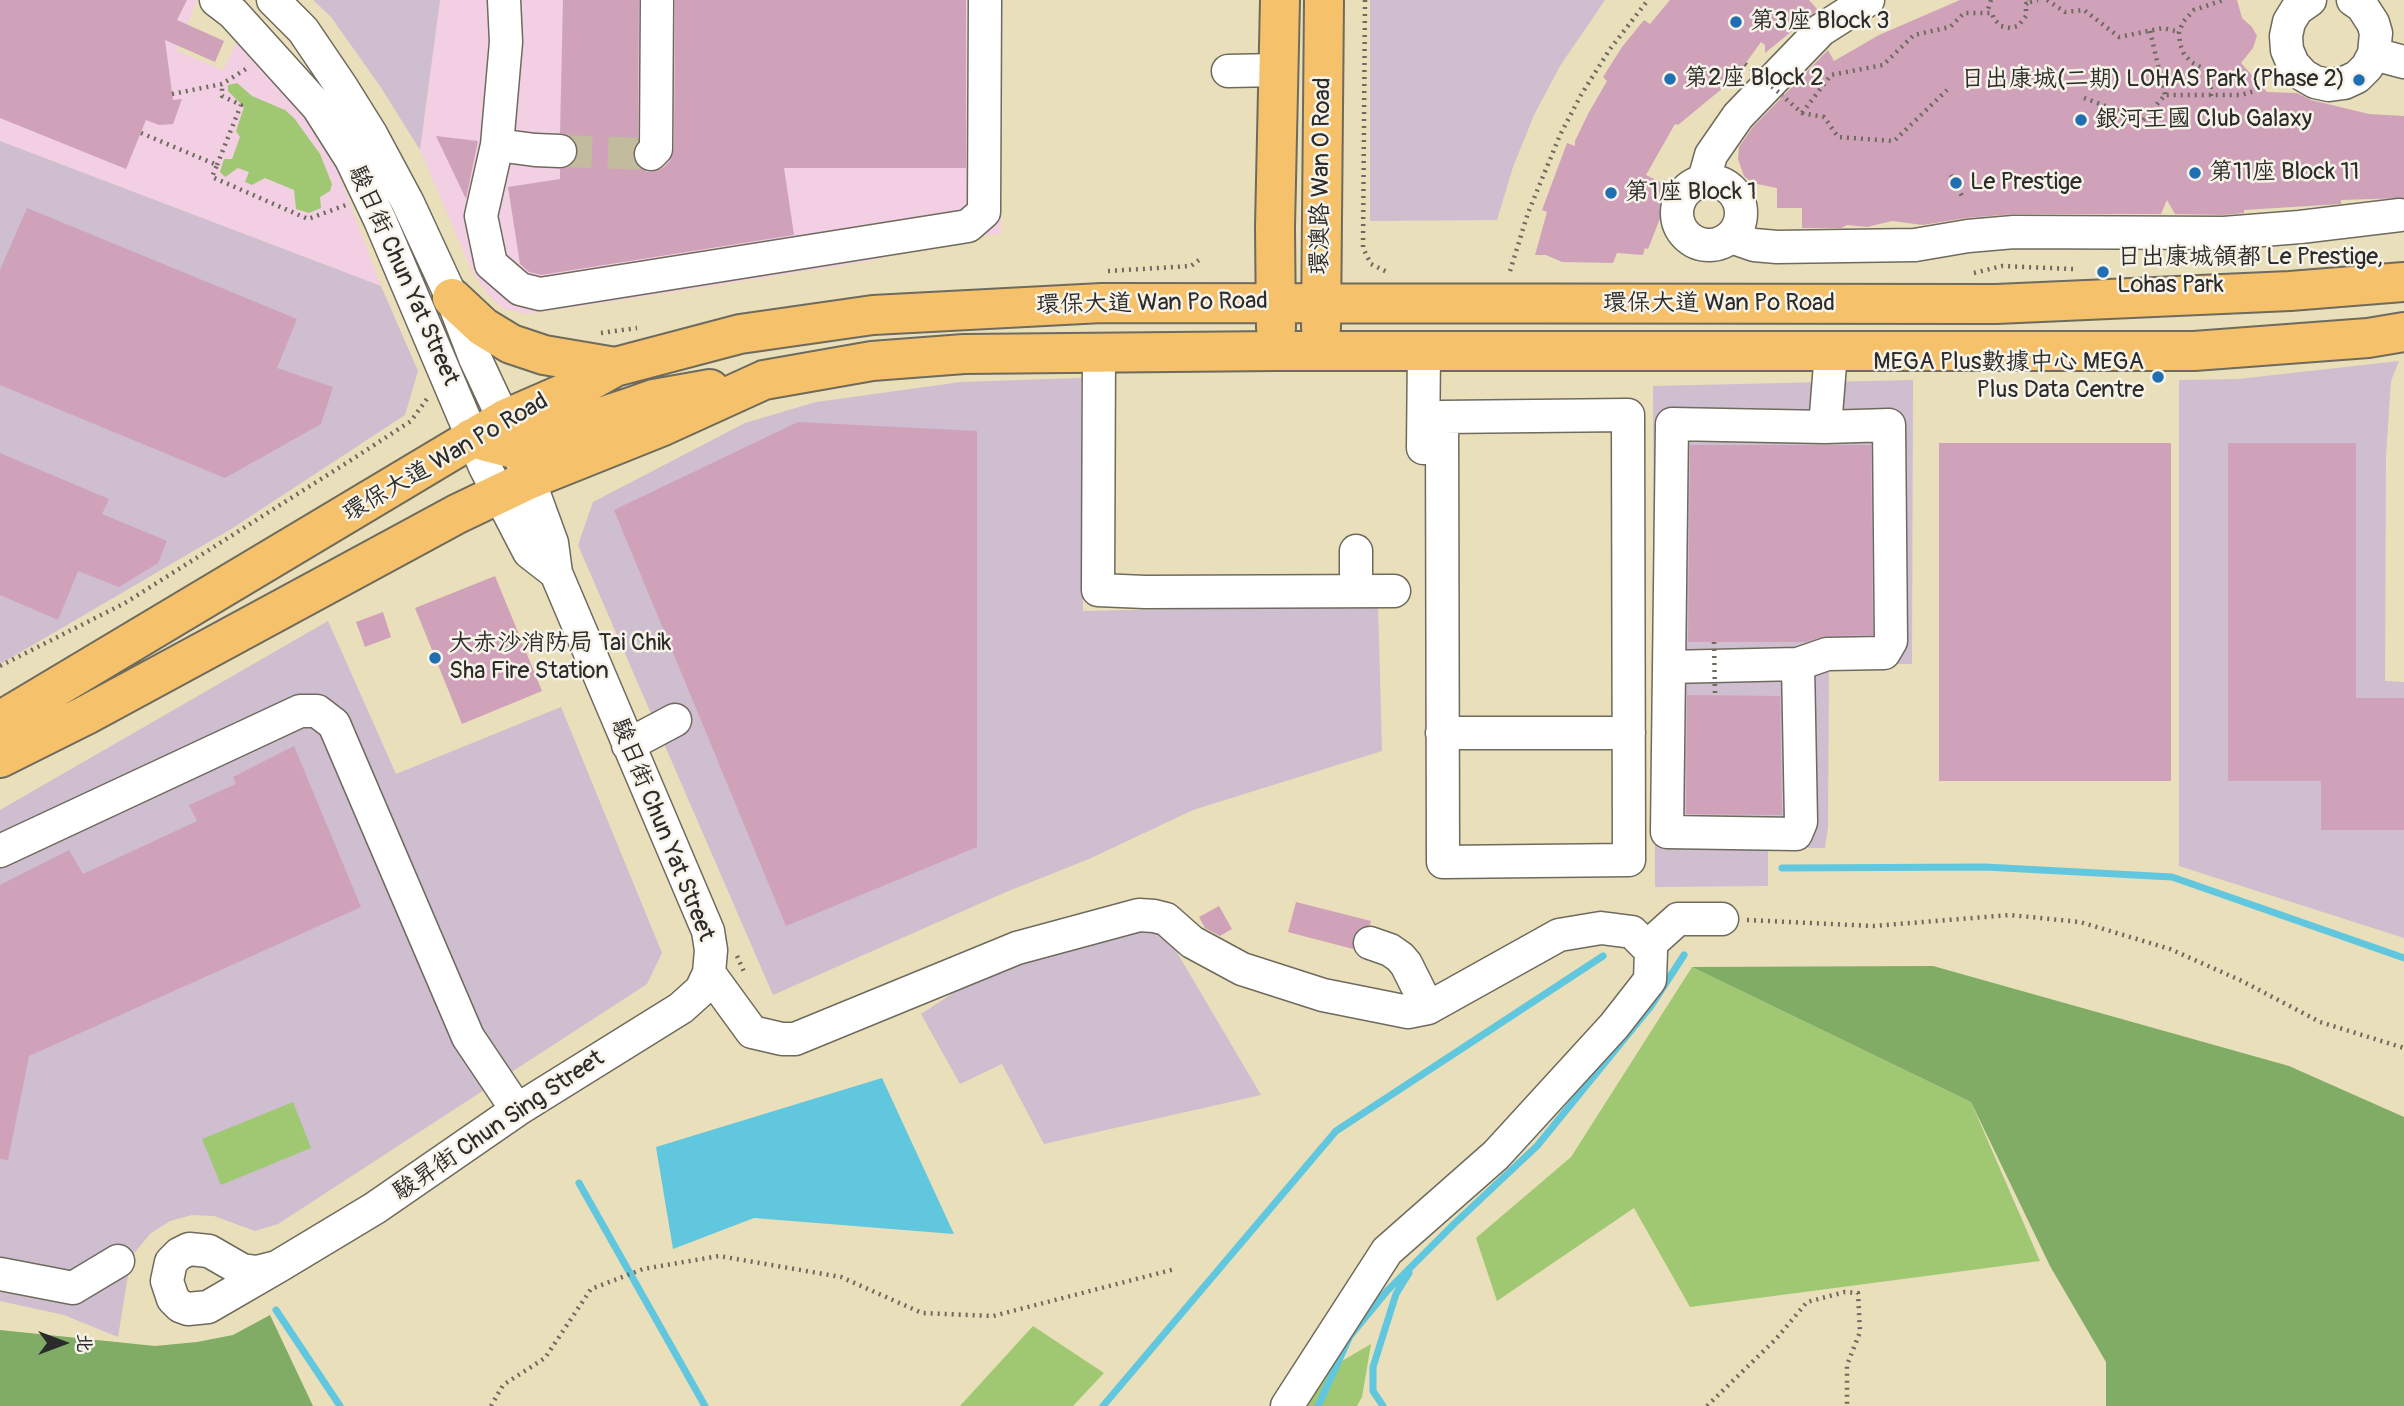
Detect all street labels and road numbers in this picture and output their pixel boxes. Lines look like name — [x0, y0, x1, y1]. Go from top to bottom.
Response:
street label: 環澳路 Wan O Road — [1306, 77, 1338, 275]
street label: 駿日街 Chun Yat Street — [342, 162, 464, 390]
street label: 環保大道 Wan Po Road — [1036, 288, 1268, 320]
street label: 環保大道 Wan Po Road — [1603, 290, 1835, 318]
street label: 環保大道 Wan Po Road — [338, 388, 554, 528]
street label: 駿日街 Chun Yat Street — [604, 714, 720, 946]
street label: 駿昇街 Chun Sing Street — [388, 1045, 610, 1207]

